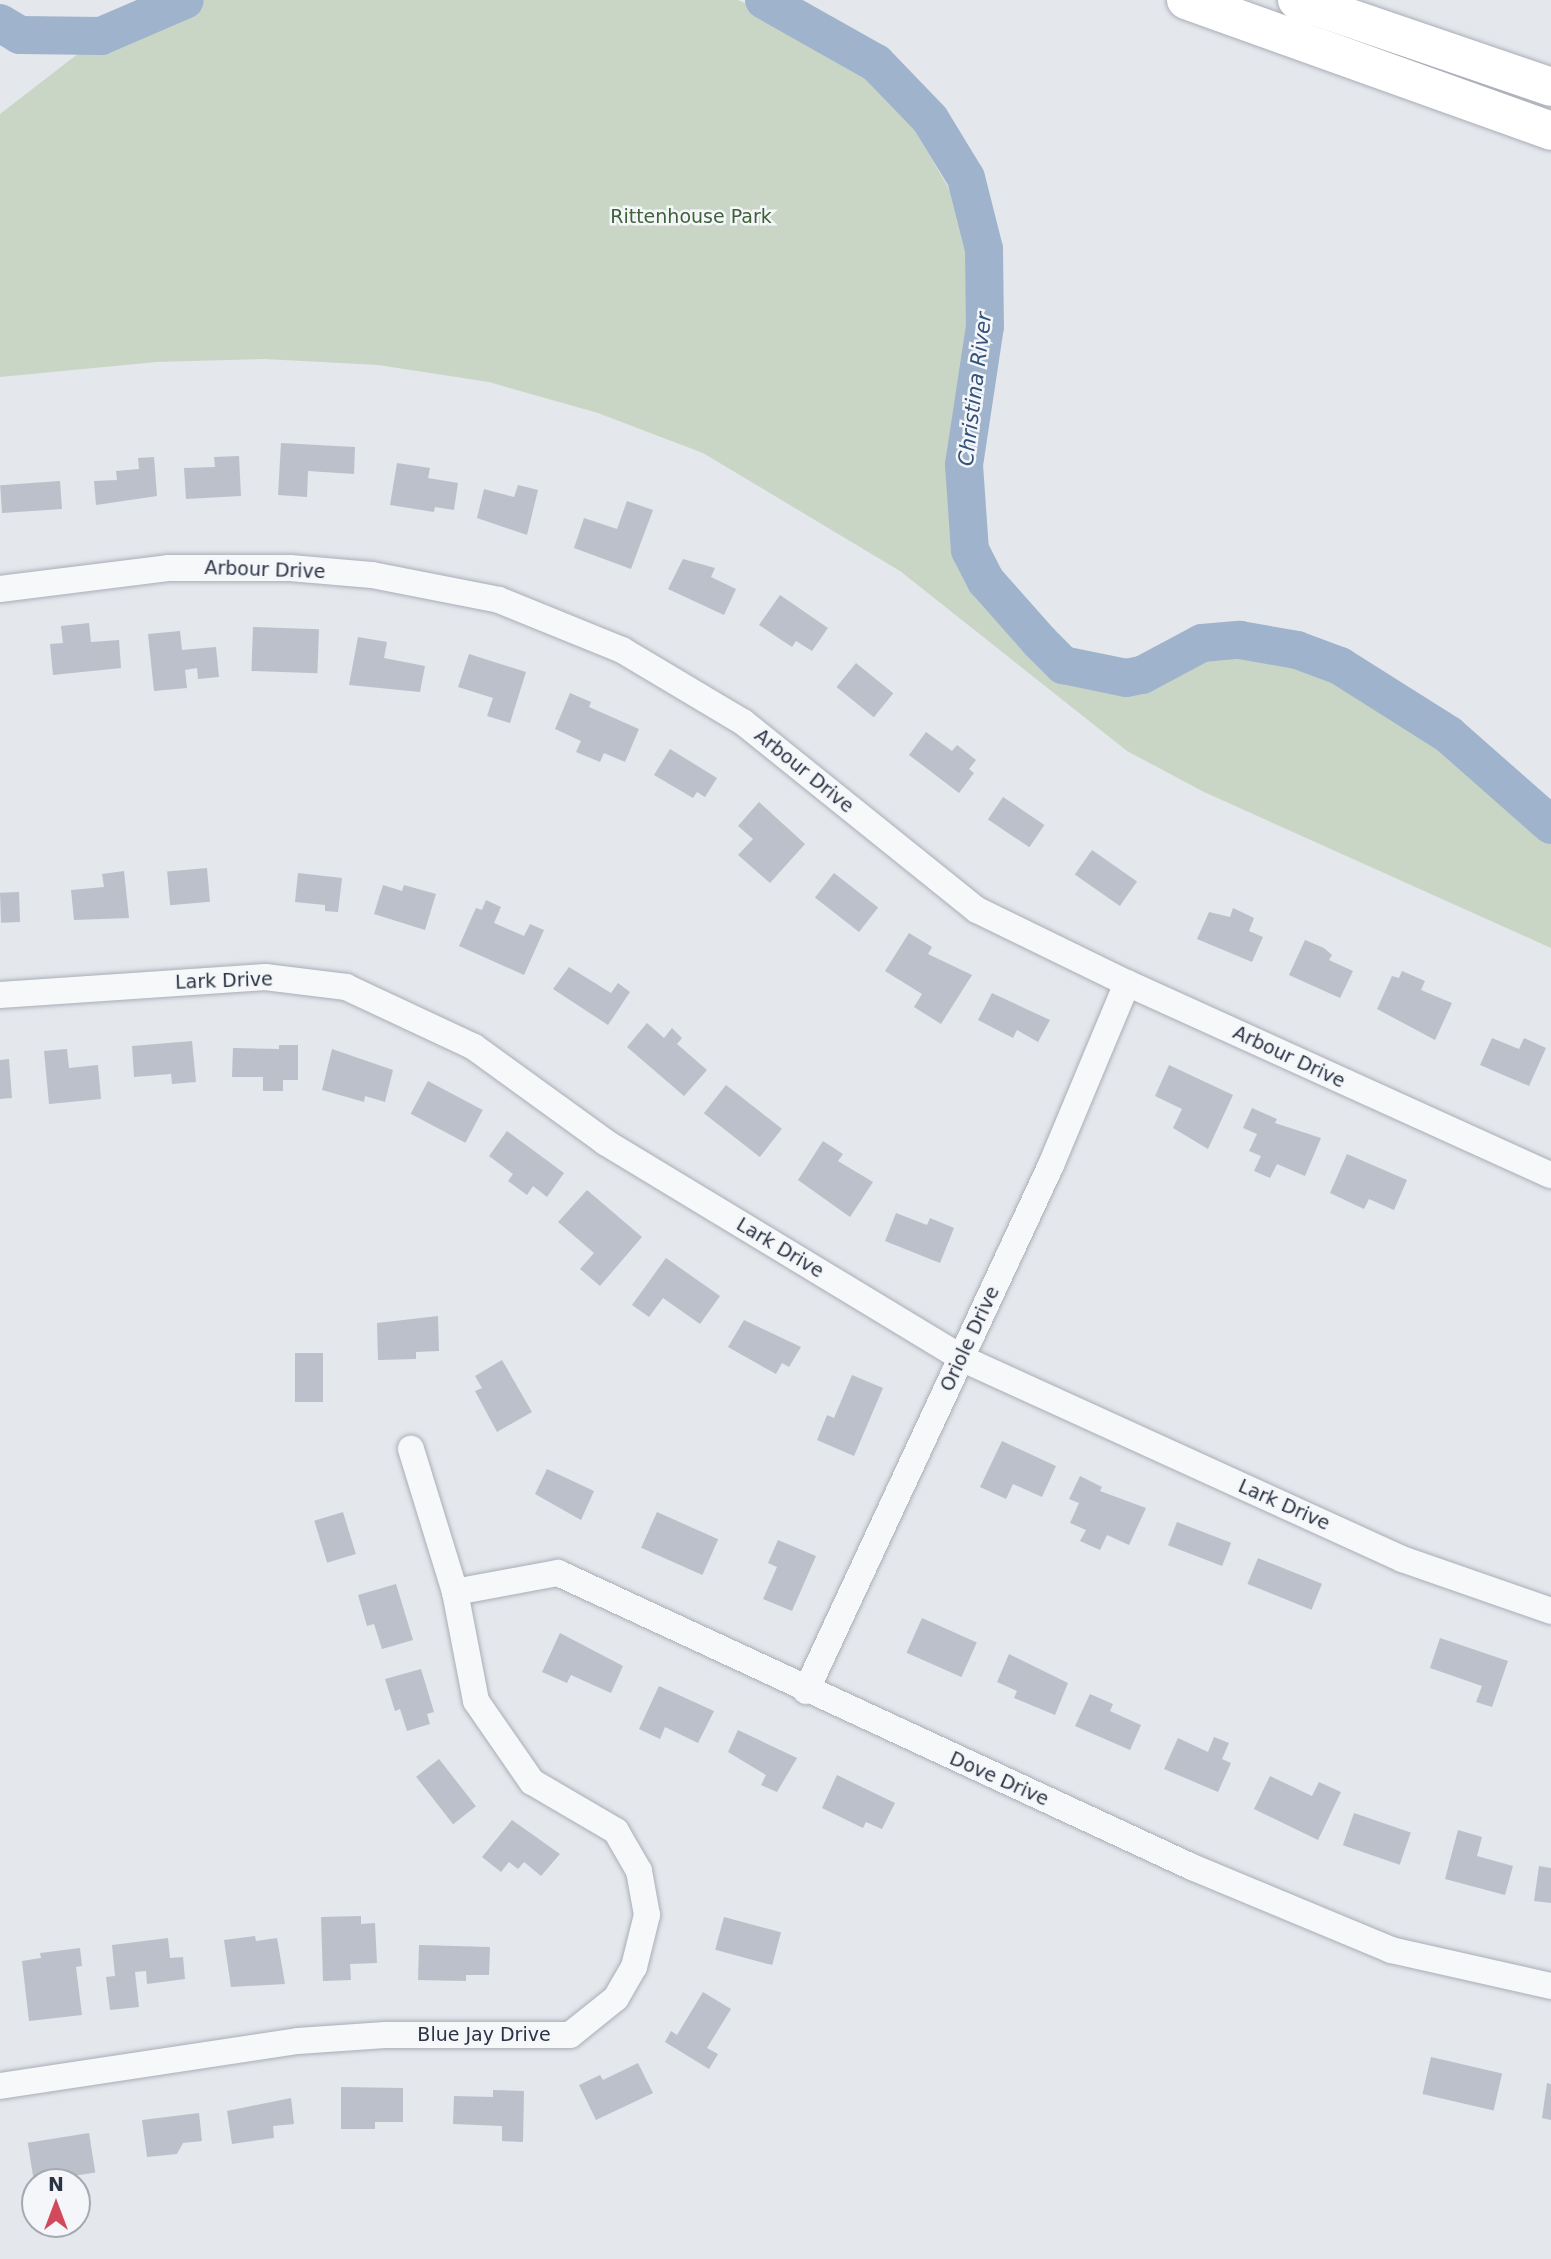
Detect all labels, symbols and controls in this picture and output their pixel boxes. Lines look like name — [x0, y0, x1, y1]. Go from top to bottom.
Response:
park label: Rittenhouse Park — [610, 206, 772, 228]
water label: Christina River — [953, 311, 997, 467]
street label: Arbour Drive — [204, 556, 326, 584]
street label: Arbour Drive — [750, 724, 858, 818]
street label: Lark Drive — [175, 968, 273, 994]
street label: Arbour Drive — [1229, 1021, 1349, 1093]
street label: Lark Drive — [732, 1213, 828, 1283]
street label: Oriole Drive — [936, 1283, 1004, 1395]
street label: Lark Drive — [1235, 1475, 1333, 1535]
street label: Dove Drive — [946, 1747, 1052, 1811]
street label: Blue Jay Drive — [417, 2024, 551, 2046]
north arrow — [21, 2168, 91, 2238]
text: N — [48, 2173, 64, 2195]

